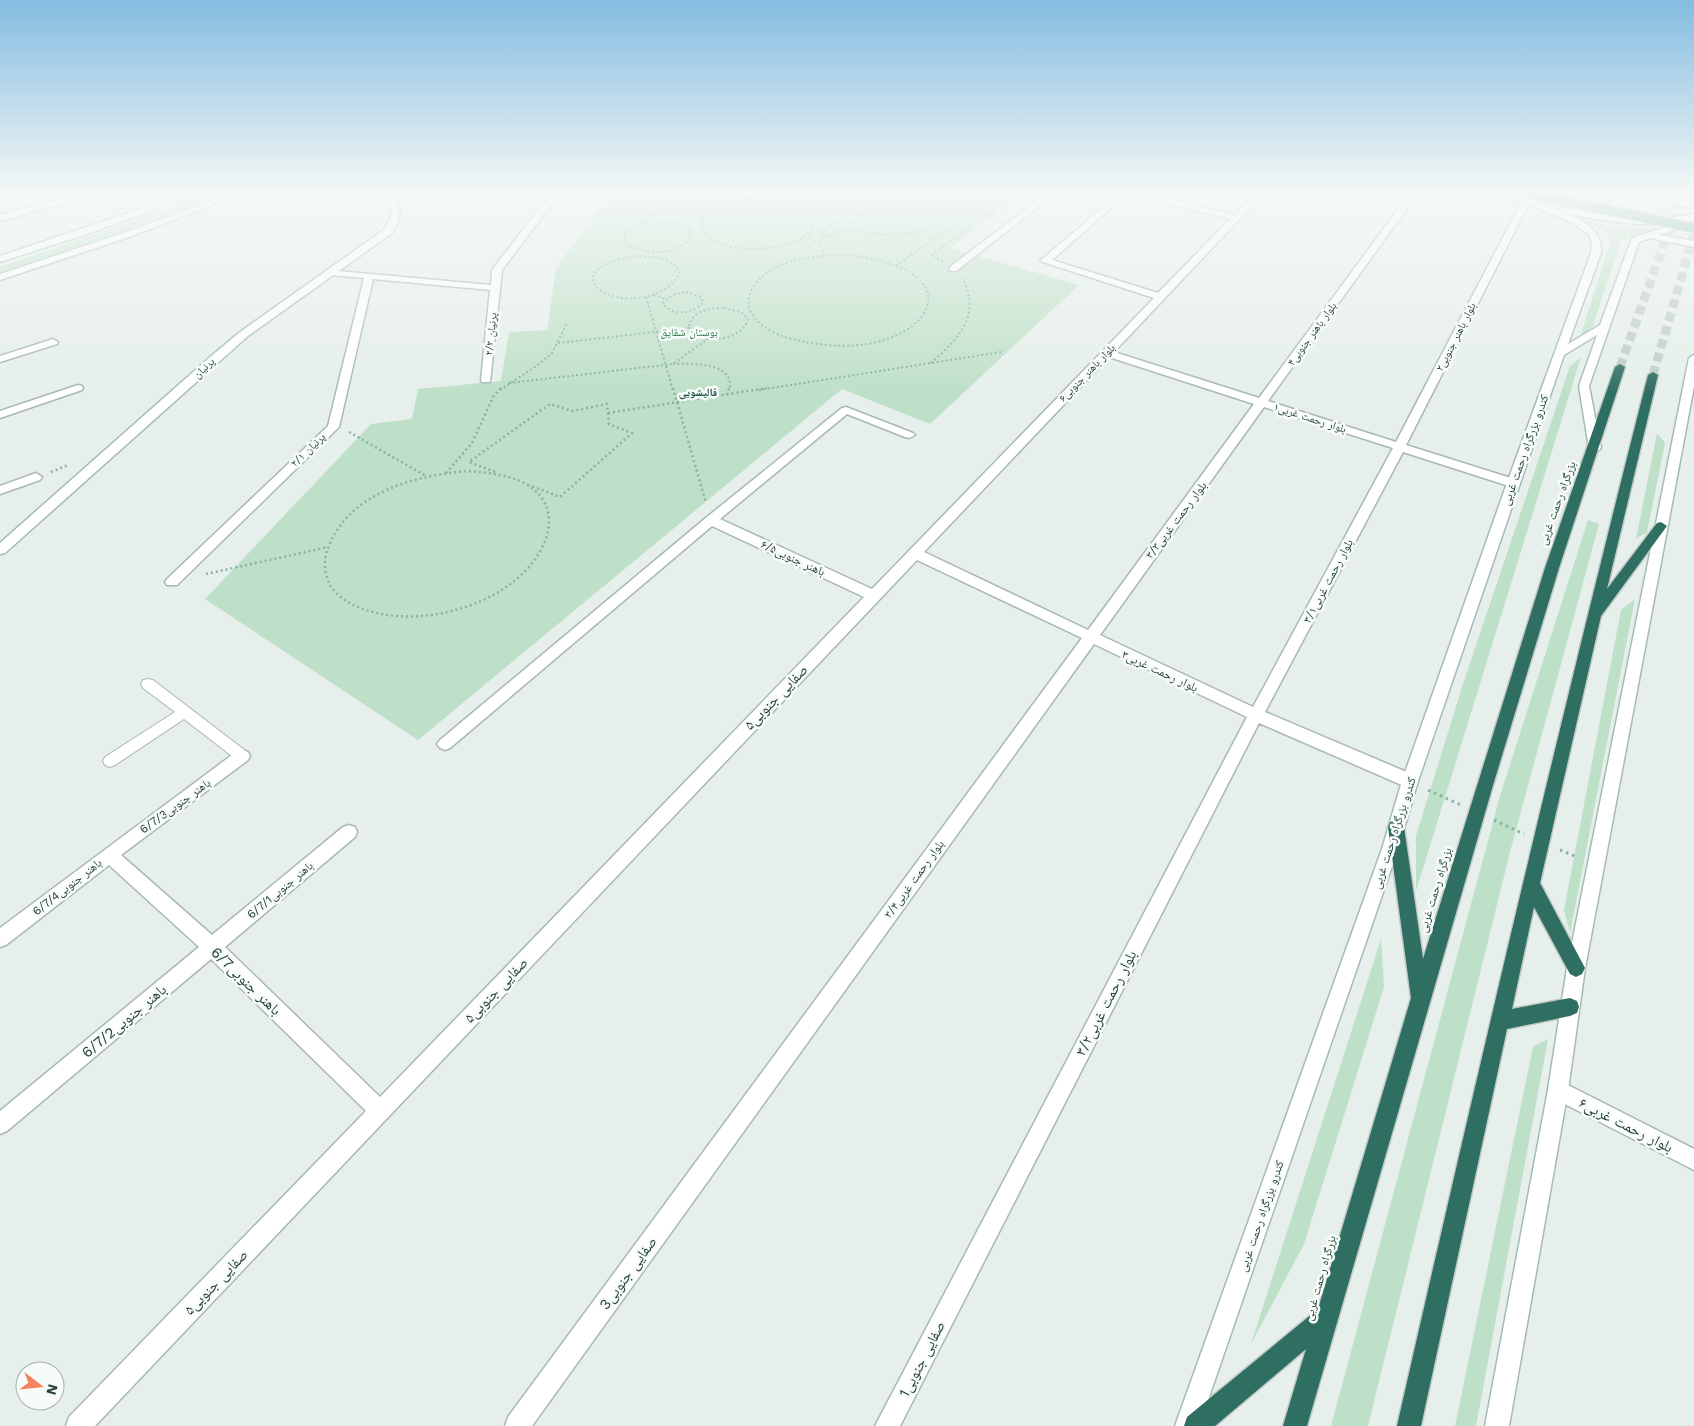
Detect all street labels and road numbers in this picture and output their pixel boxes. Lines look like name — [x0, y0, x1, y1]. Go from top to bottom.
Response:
street label: بلوار باهنر جنوبی۴ — [1285, 300, 1339, 368]
street label: بلوار باهنر جنوبی۲ — [1433, 301, 1479, 373]
street label: پرنیان ۲/۳ — [482, 312, 500, 356]
street label: بلوار باهنر جنوبی۶ — [1056, 341, 1118, 405]
street label: پرنیان — [191, 355, 218, 381]
street label: کندرو بزرگراه رحمت غربی — [1498, 393, 1552, 507]
street label: بلوار رحمت غربی۱ — [1272, 400, 1348, 436]
street label: پرنیان ۲/۱ — [288, 430, 328, 470]
street label: بزرگراه رحمت غربی — [1535, 459, 1579, 547]
street label: بلوار رحمت غربی۳/۳ — [1142, 479, 1210, 562]
street label: باهنر جنوبی۶/۵ — [759, 537, 827, 579]
street label: بلوار رحمت غربی۳/۱ — [1300, 537, 1356, 626]
street label: بلوار رحمت غربی۳ — [1120, 647, 1200, 695]
street label: صفایی جنوبی۵ — [740, 661, 812, 734]
street label: کندرو بزرگراه رحمت غربی — [1369, 775, 1419, 891]
street label: 6/7/3باهنر جنوبی — [137, 776, 213, 837]
street label: بلوار رحمت غربی۳/۴ — [881, 837, 947, 921]
street label: بزرگراه رحمت غربی — [1415, 846, 1455, 934]
street label: 6/7/4باهنر جنوبی — [30, 856, 105, 919]
street label: 6/7/1باهنر جنوبی — [244, 858, 316, 922]
street label: 6/7باهنر جنوبی — [206, 943, 285, 1020]
street label: بلوار رحمت غربی۳/۲ — [1072, 947, 1141, 1059]
street label: صفایی جنوبی۵ — [460, 954, 532, 1027]
street label: 6/7/2باهنر جنوبی — [78, 980, 171, 1062]
street label: بلوار رحمت غربی۶ — [1576, 1094, 1676, 1157]
street label: کندرو بزرگراه رحمت غربی — [1235, 1159, 1287, 1273]
street label: 3صفایی جنوبی — [595, 1233, 661, 1314]
street label: بزرگراه رحمت غربی — [1301, 1234, 1339, 1322]
street label: صفایی جنوبی۵ — [180, 1246, 252, 1319]
street label: 1صفایی جنوبی — [895, 1318, 950, 1401]

